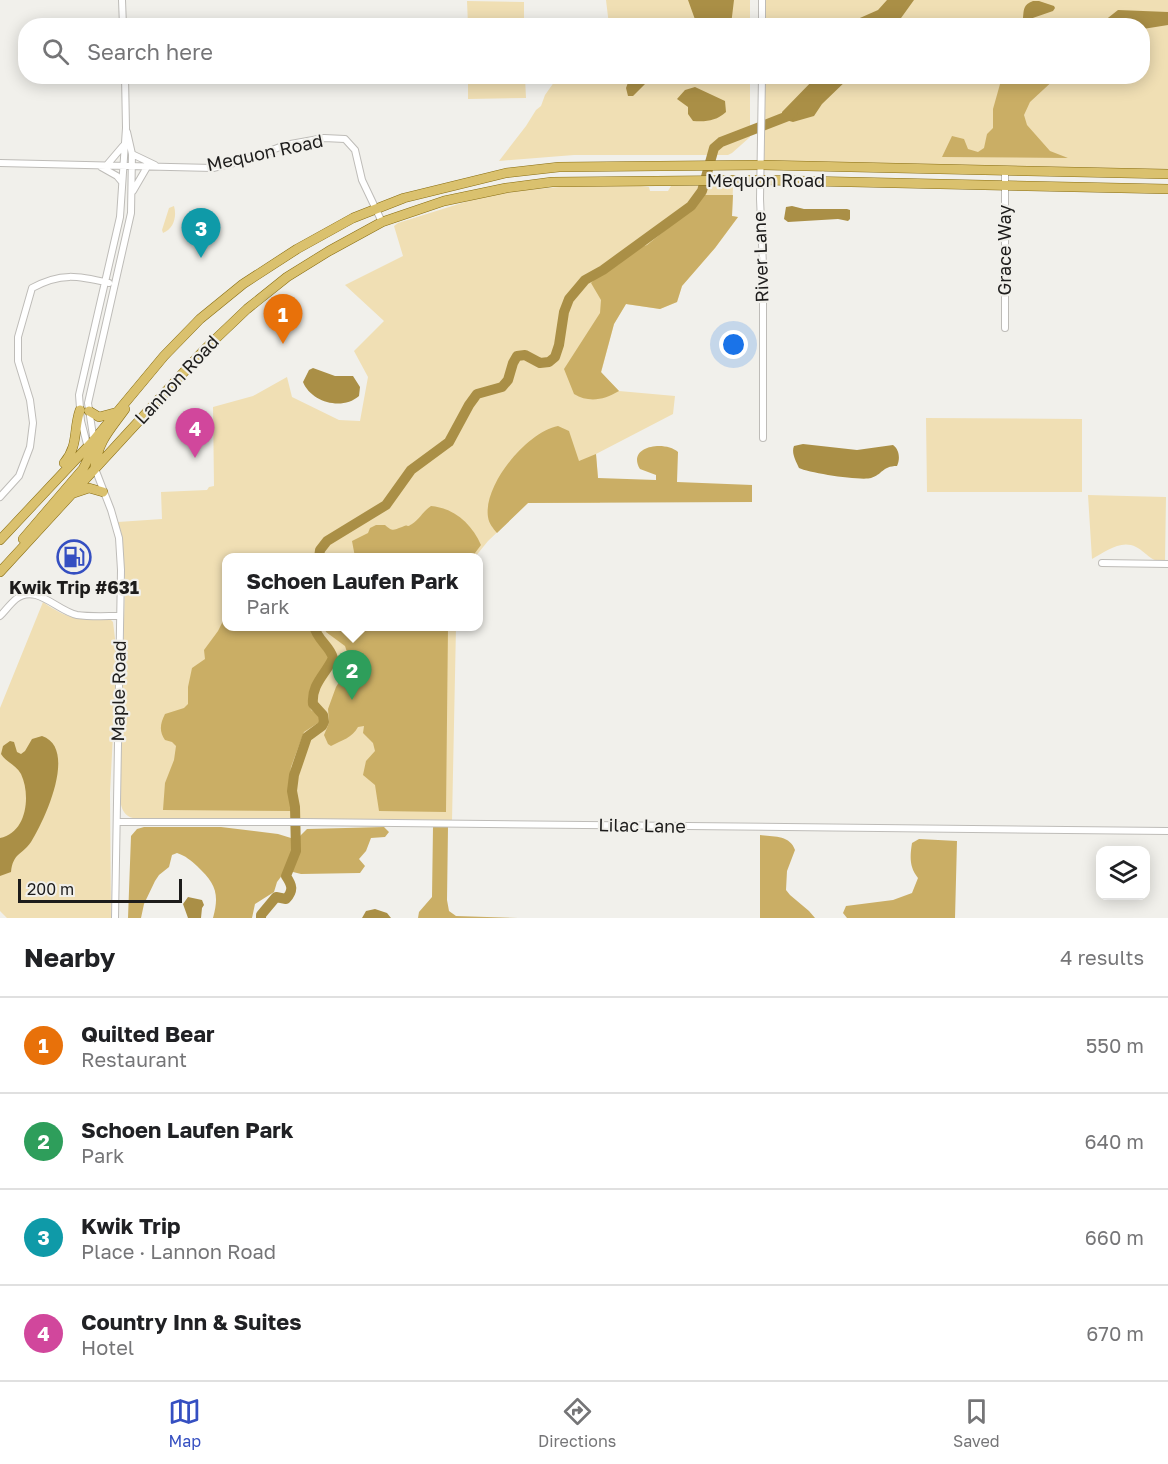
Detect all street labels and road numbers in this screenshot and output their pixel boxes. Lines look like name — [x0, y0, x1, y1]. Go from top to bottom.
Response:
street label: Mequon Road — [205, 129, 325, 175]
street label: Mequon Road — [707, 169, 825, 191]
street label: Grace Way — [993, 205, 1015, 295]
street label: River Lane — [747, 211, 773, 303]
street label: Lannon Road — [130, 330, 223, 428]
street label: Maple Road — [106, 640, 130, 742]
street label: Lilac Lane — [598, 813, 686, 837]

